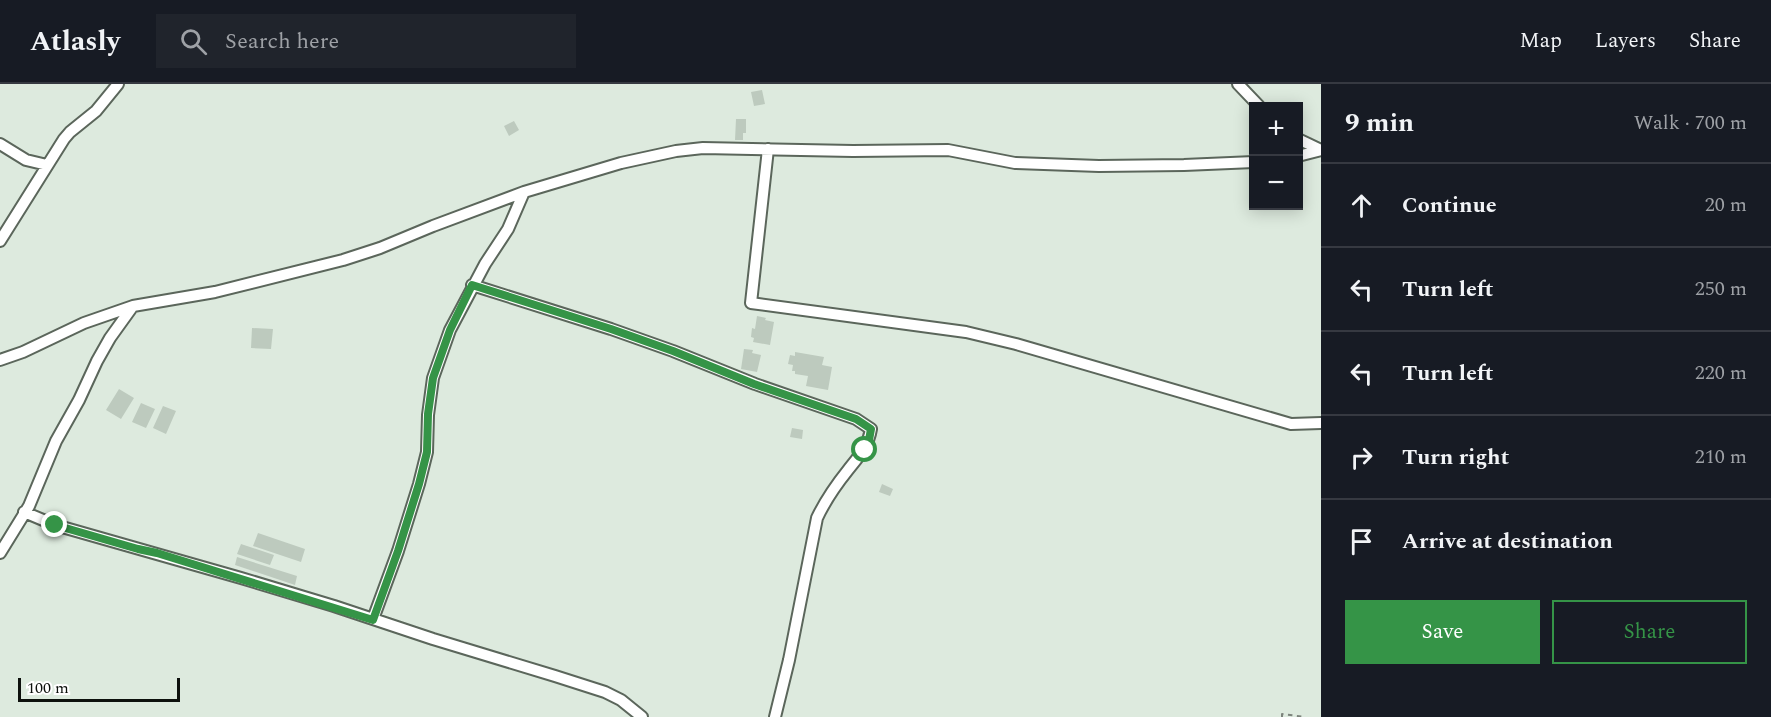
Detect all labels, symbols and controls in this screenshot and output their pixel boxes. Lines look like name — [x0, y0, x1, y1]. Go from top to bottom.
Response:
search box — [156, 14, 576, 68]
text: Atlasly — [30, 20, 120, 63]
icon: search — [177, 25, 210, 58]
text: Search here — [225, 25, 339, 58]
text: Map — [1520, 25, 1562, 57]
text: Layers — [1595, 25, 1656, 57]
text: Share — [1689, 25, 1741, 57]
map controls — [1249, 102, 1303, 210]
button: + — [1249, 102, 1303, 156]
text: 9 min — [1345, 103, 1414, 143]
text: Walk · 700 m — [1634, 108, 1747, 138]
button: − — [1249, 156, 1303, 210]
icon: ahead — [1345, 189, 1378, 222]
text: Continue — [1402, 189, 1497, 222]
text: 20 m — [1705, 190, 1747, 220]
icon: left — [1345, 273, 1378, 306]
text: Turn left — [1402, 273, 1494, 306]
text: 250 m — [1695, 274, 1747, 304]
icon: left — [1345, 357, 1378, 390]
text: Turn left — [1402, 357, 1494, 390]
text: 220 m — [1695, 358, 1747, 388]
route start — [851, 436, 877, 462]
icon: right — [1345, 441, 1378, 474]
text: Turn right — [1402, 441, 1509, 474]
text: 210 m — [1695, 442, 1747, 472]
route end — [41, 511, 67, 537]
icon: arrive — [1345, 525, 1378, 558]
text: Arrive at destination — [1402, 525, 1613, 558]
button: Save — [1345, 600, 1540, 664]
button: Share — [1552, 600, 1747, 664]
scale bar — [18, 675, 180, 702]
text: 100 m — [27, 676, 69, 700]

